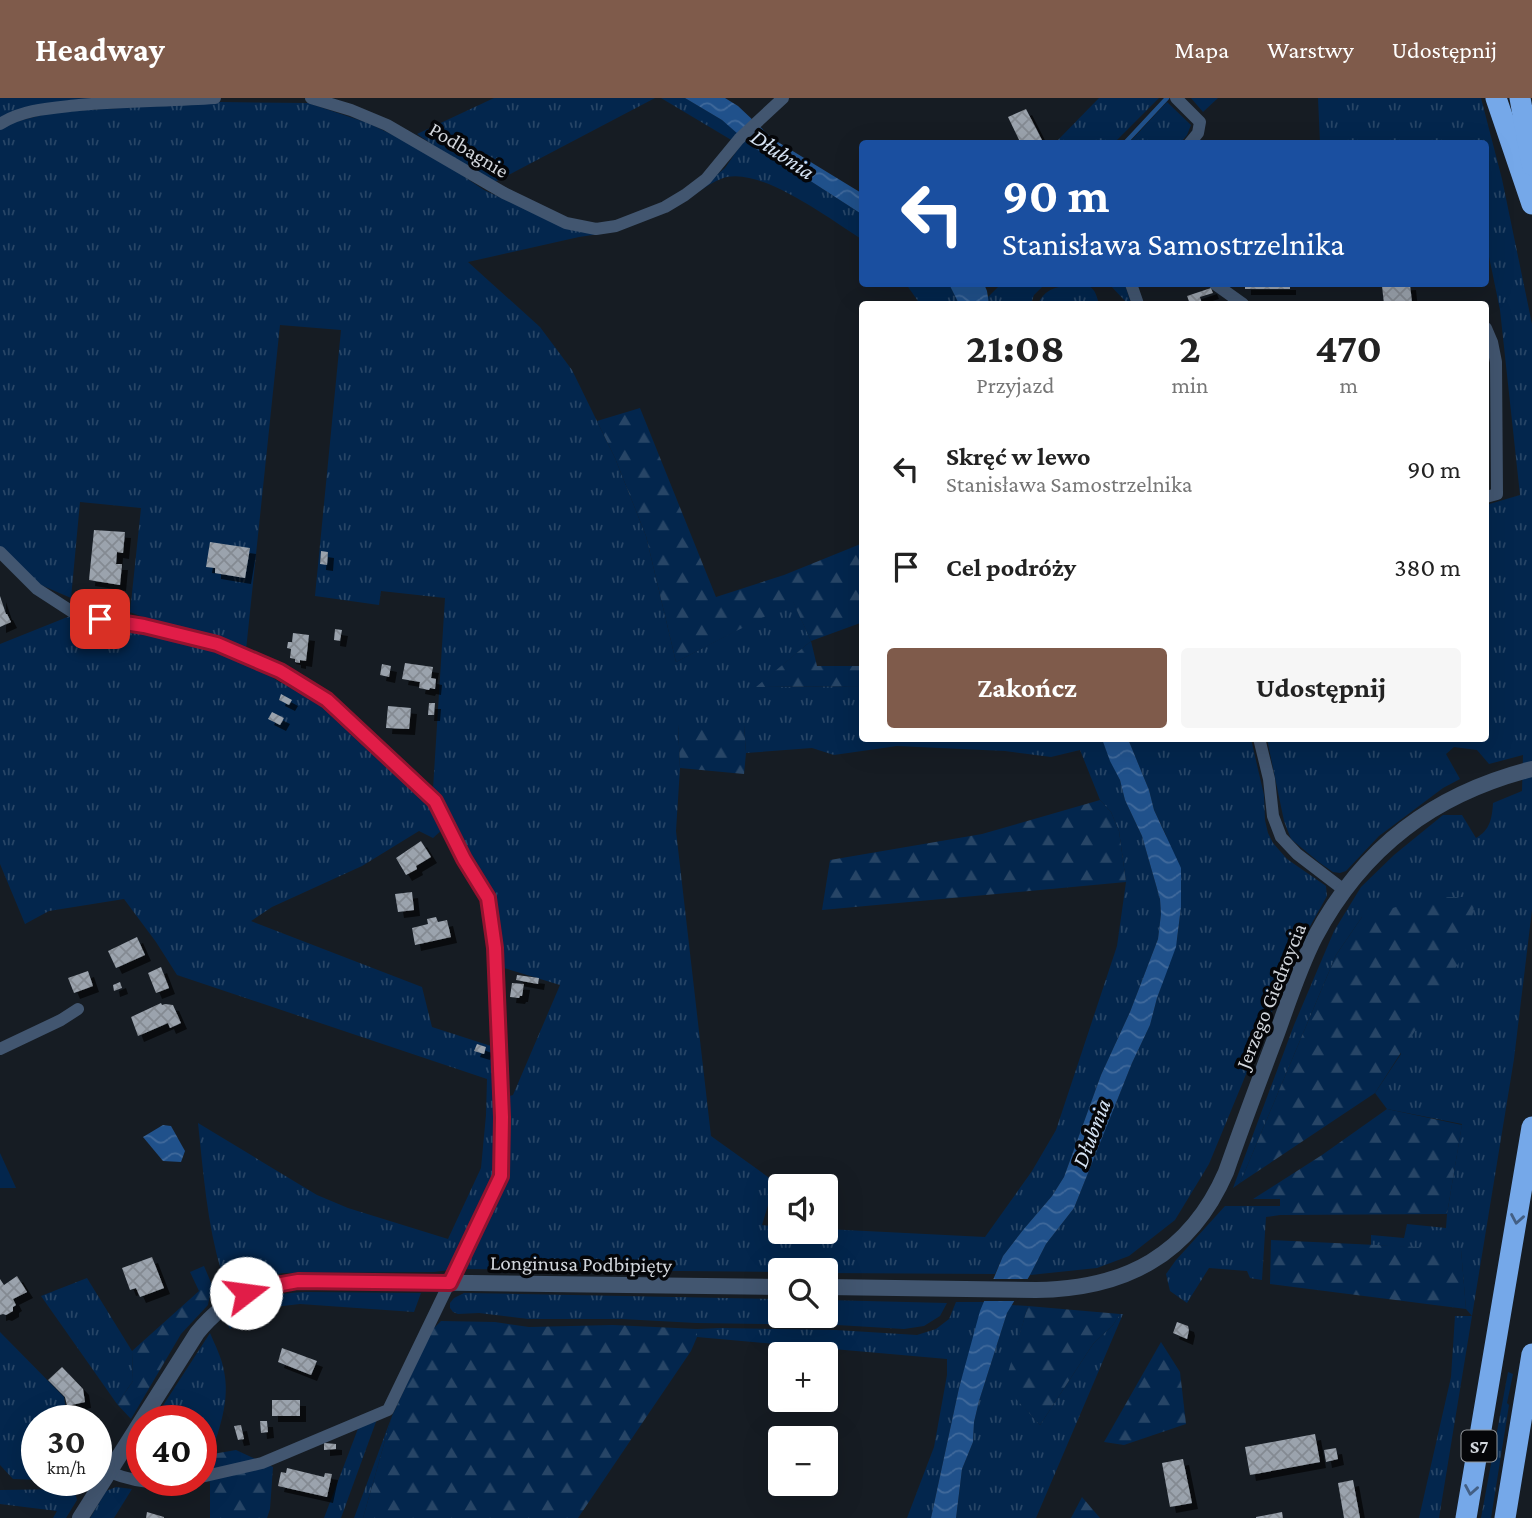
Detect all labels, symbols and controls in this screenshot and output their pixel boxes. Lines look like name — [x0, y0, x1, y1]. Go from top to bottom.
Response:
text: Headway — [35, 31, 165, 68]
text: Mapa — [1174, 36, 1229, 63]
text: Warstwy — [1267, 36, 1354, 63]
text: Udostępnij — [1392, 36, 1497, 63]
street label: Podbagnie — [425, 117, 513, 183]
water label: Dłubnia — [746, 123, 820, 185]
icon: left — [887, 168, 978, 259]
text: 90 m — [1002, 168, 1109, 223]
text: Stanisława Samostrzelnika — [1002, 226, 1345, 262]
text: 21:08 — [966, 324, 1065, 371]
text: 2 — [1179, 324, 1201, 371]
text: 470 — [1315, 324, 1382, 371]
text: Przyjazd — [976, 372, 1054, 398]
text: min — [1172, 372, 1208, 398]
text: m — [1339, 372, 1358, 398]
text: Skręć w lewo — [946, 442, 1091, 471]
icon: left — [887, 450, 925, 488]
text: 90 m — [1407, 455, 1461, 484]
text: Stanisława Samostrzelnika — [946, 471, 1192, 497]
icon: arrive — [887, 548, 925, 586]
text: Cel podróży — [946, 553, 1076, 582]
text: 380 m — [1394, 553, 1461, 582]
pin — [70, 589, 130, 649]
icon: arrive — [81, 600, 119, 638]
button: Zakończ — [887, 648, 1167, 728]
button: Udostępnij — [1181, 648, 1461, 728]
street label: Jerzego Giedroycia — [1230, 919, 1311, 1074]
water label: Dłubnia — [1066, 1095, 1116, 1171]
map controls — [768, 1174, 838, 1496]
button: sound — [768, 1174, 838, 1244]
one-way arrow — [1510, 1213, 1525, 1225]
street label: Longinusa Podbipięty — [490, 1250, 673, 1278]
position arrow — [209, 1256, 283, 1330]
button: search — [768, 1258, 838, 1328]
button: + — [768, 1342, 838, 1412]
speed limit sign: 40 — [126, 1405, 217, 1496]
text: 30 — [47, 1422, 86, 1461]
button: − — [768, 1426, 838, 1496]
road number: S7 — [1462, 1430, 1496, 1462]
text: km/h — [47, 1458, 86, 1478]
one-way arrow — [1464, 1484, 1479, 1496]

